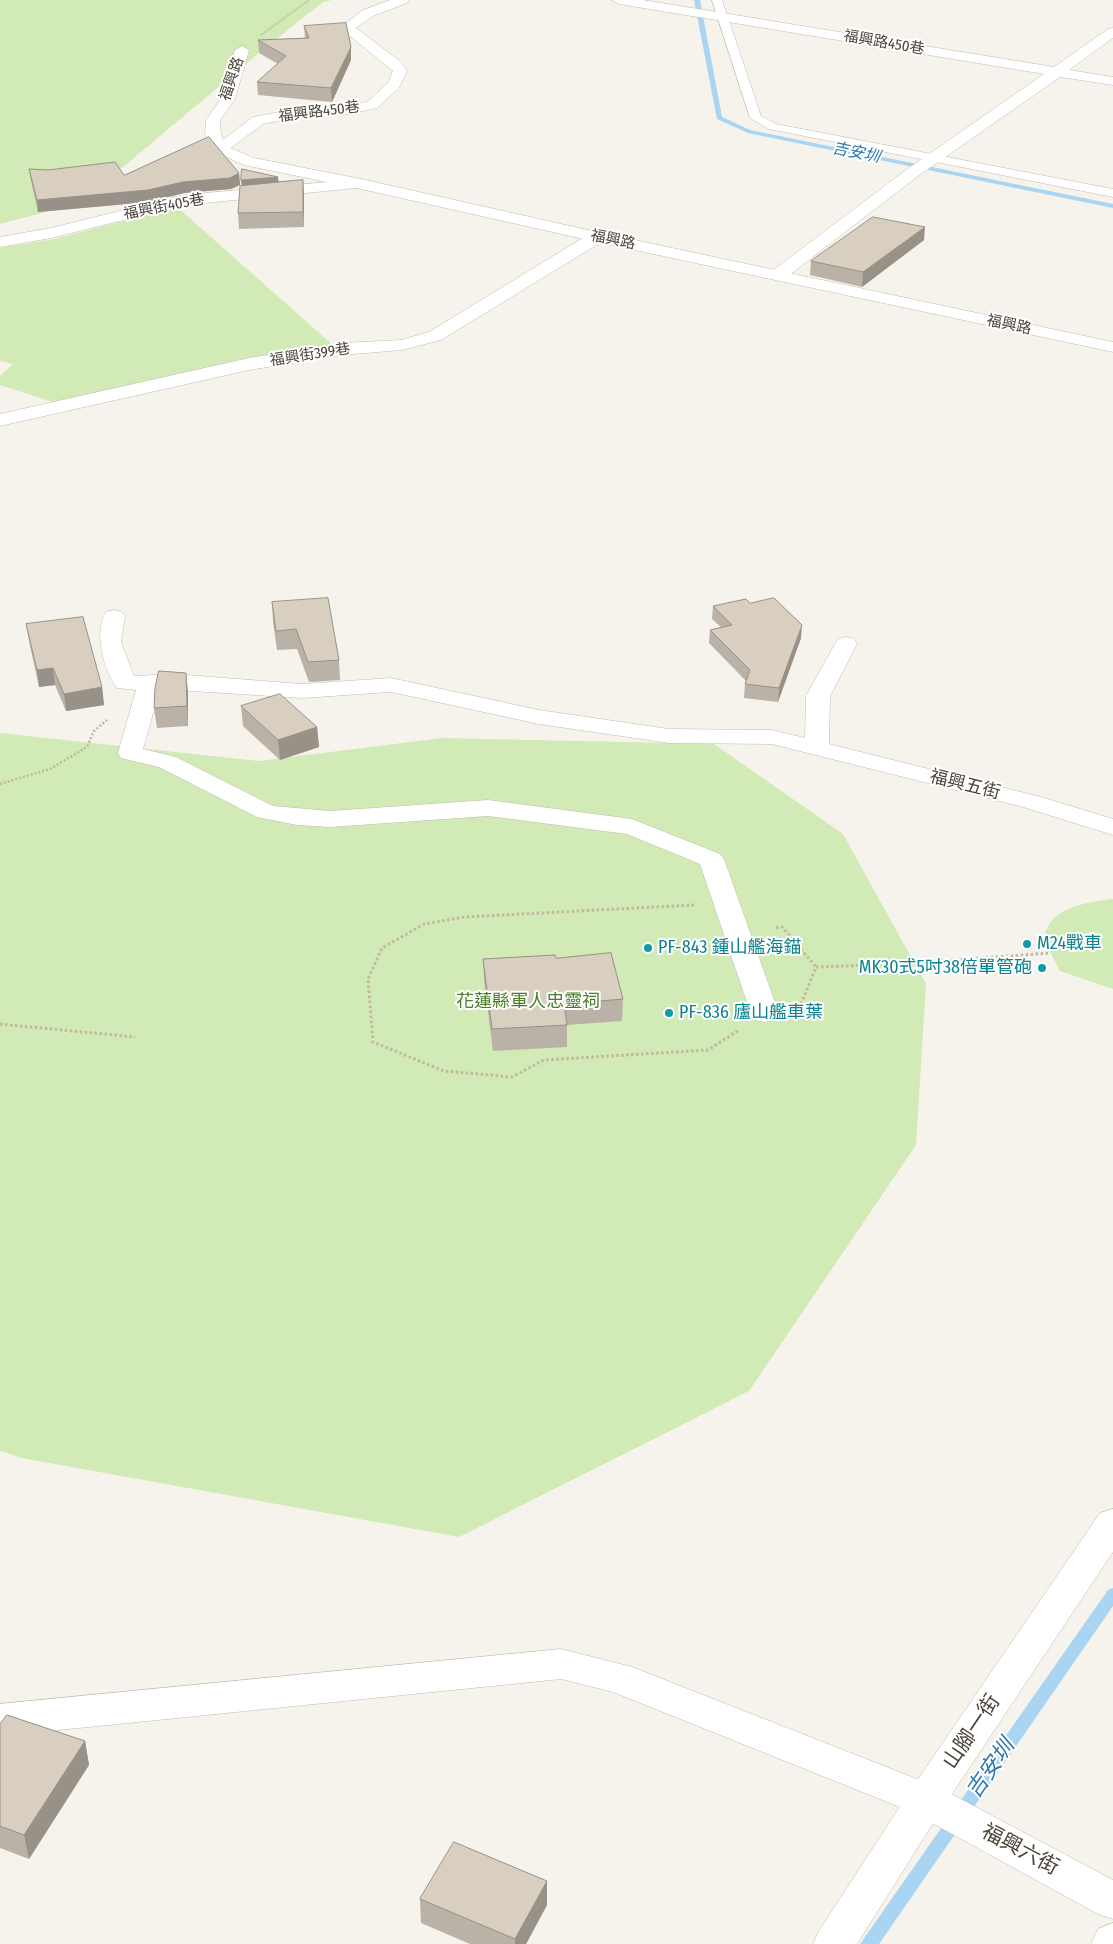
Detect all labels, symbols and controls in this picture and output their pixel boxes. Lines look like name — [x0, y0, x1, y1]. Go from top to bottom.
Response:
street label: 福興路450巷 — [842, 27, 926, 59]
street label: 福興路 — [216, 55, 248, 103]
street label: 福興路450巷 — [277, 98, 361, 126]
water label: 吉安圳 — [831, 139, 881, 167]
street label: 福興街405巷 — [122, 190, 206, 224]
street label: 福興路 — [589, 227, 637, 253]
street label: 福興路 — [985, 312, 1033, 338]
street label: 福興街399巷 — [269, 340, 351, 370]
street label: 福興五街 — [927, 766, 1003, 804]
place label: M24戰車 — [1037, 933, 1102, 955]
place label: PF-843 鍾山艦海錨 — [658, 937, 802, 959]
marker: M24戰車 — [1021, 938, 1033, 950]
marker: PF-843 鍾山艦海錨 — [642, 942, 654, 954]
place label: MK30式5吋38倍單管砲 — [859, 957, 1032, 979]
marker: MK30式5吋38倍單管砲 — [1036, 962, 1048, 974]
park label: 花蓮縣軍人忠靈祠 — [456, 991, 600, 1013]
place label: PF-836 廬山艦車葉 — [679, 1002, 823, 1024]
marker: PF-836 廬山艦車葉 — [663, 1007, 675, 1019]
street label: 山腳一街 — [938, 1690, 1006, 1774]
water label: 吉安圳 — [961, 1734, 1021, 1804]
street label: 福興六街 — [977, 1819, 1063, 1881]

